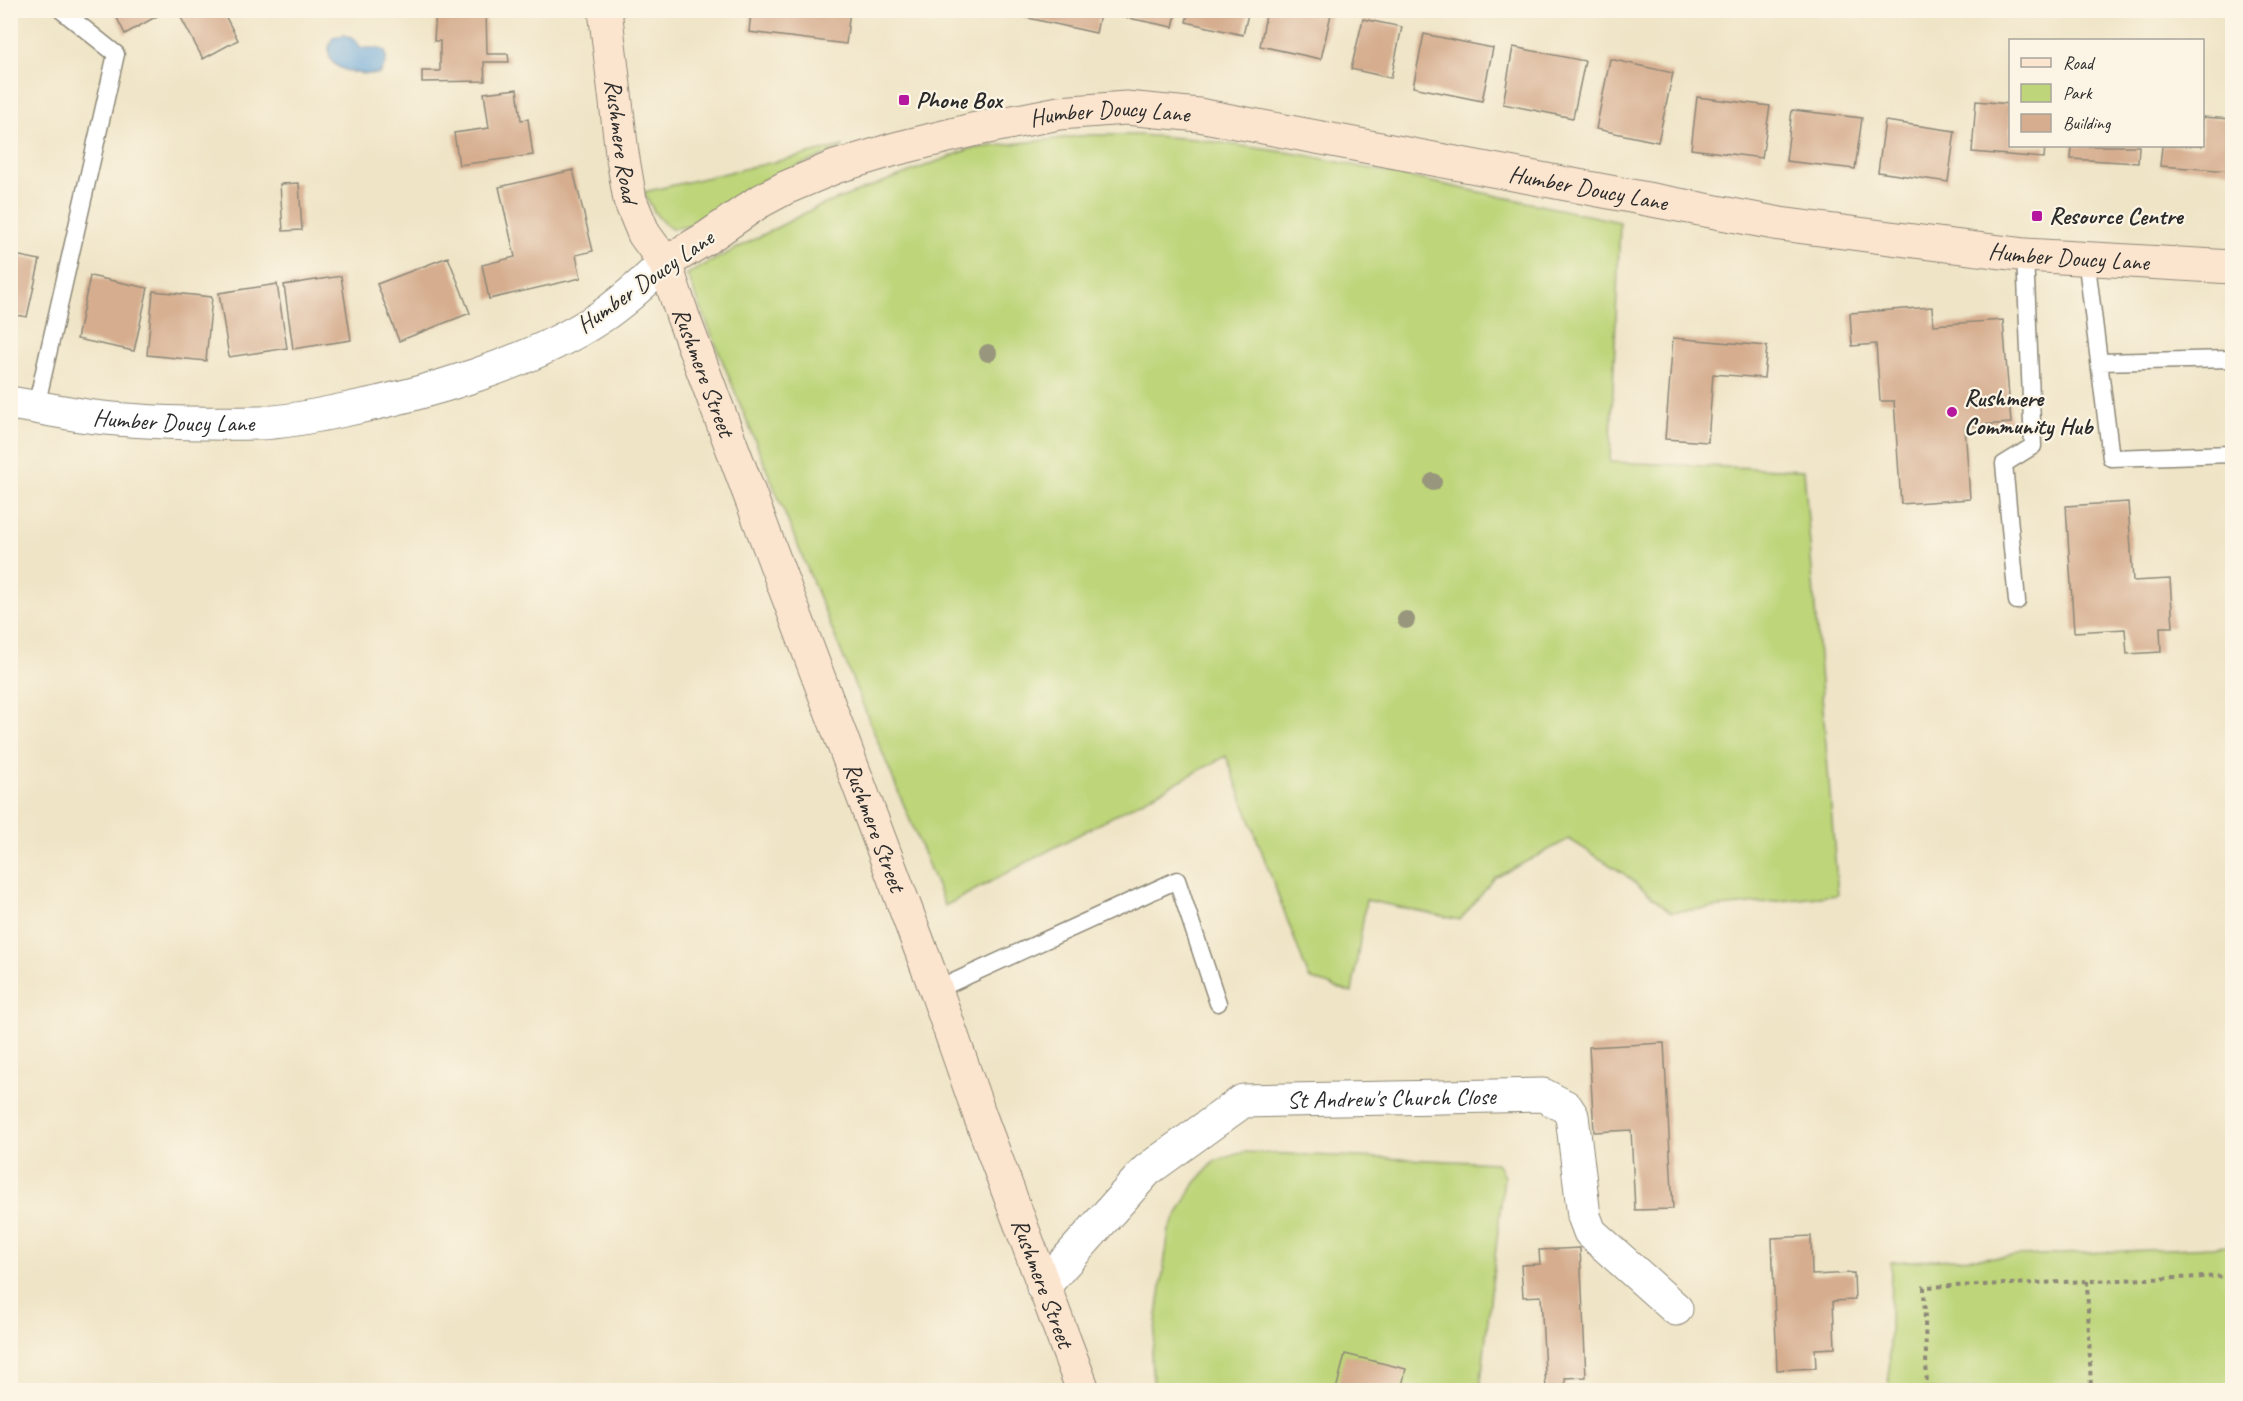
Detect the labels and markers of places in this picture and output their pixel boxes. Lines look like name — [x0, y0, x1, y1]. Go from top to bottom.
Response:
place label: Phone Box — [916, 85, 1005, 115]
marker: Phone Box — [897, 93, 911, 107]
place label: Resource Centre — [2049, 201, 2184, 231]
marker: Resource Centre — [2030, 209, 2044, 223]
place label: Rushmere Community Hub — [1964, 383, 2095, 441]
marker: Rushmere Community Hub — [1945, 405, 1959, 419]

